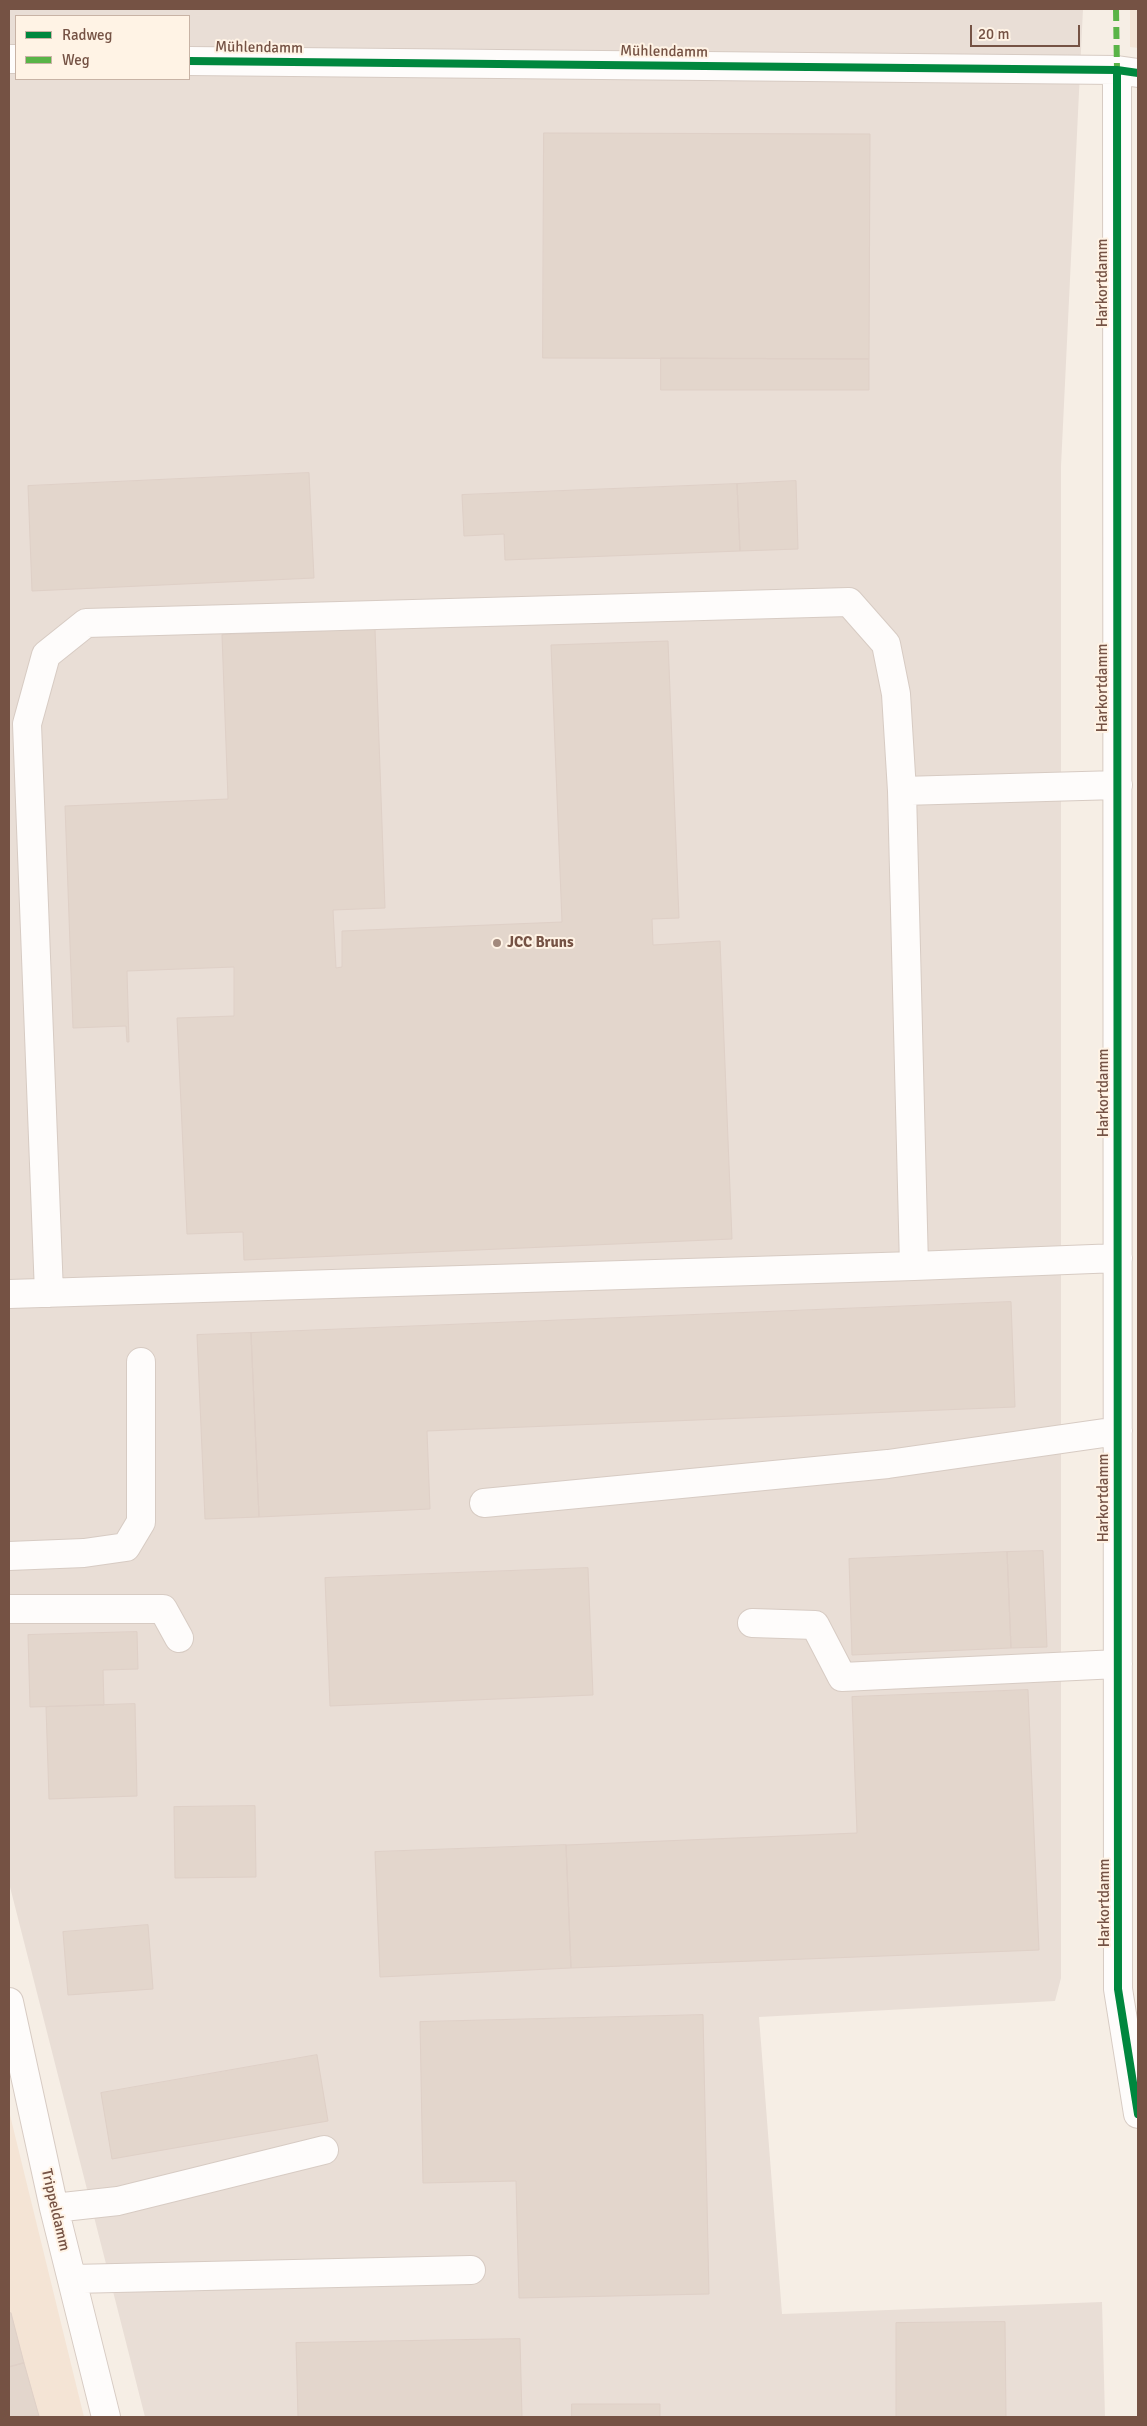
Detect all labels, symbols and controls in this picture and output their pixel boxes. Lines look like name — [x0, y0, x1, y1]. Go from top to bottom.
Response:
legend — [15, 15, 190, 80]
scale bar — [972, 15, 1082, 47]
text: 20 m — [978, 25, 1009, 43]
text: Radweg — [62, 26, 112, 44]
street label: Mühlendamm — [215, 38, 303, 58]
street label: Mühlendamm — [620, 42, 708, 62]
text: Weg — [62, 51, 90, 69]
street label: Harkortdamm — [1094, 239, 1112, 327]
street label: Harkortdamm — [1094, 644, 1112, 732]
place label: JCC Bruns — [507, 934, 574, 952]
marker: JCC Bruns — [491, 937, 503, 949]
street label: Harkortdamm — [1095, 1049, 1113, 1137]
street label: Harkortdamm — [1095, 1454, 1113, 1542]
street label: Harkortdamm — [1096, 1859, 1114, 1947]
street label: Trippeldamm — [37, 2167, 73, 2253]

